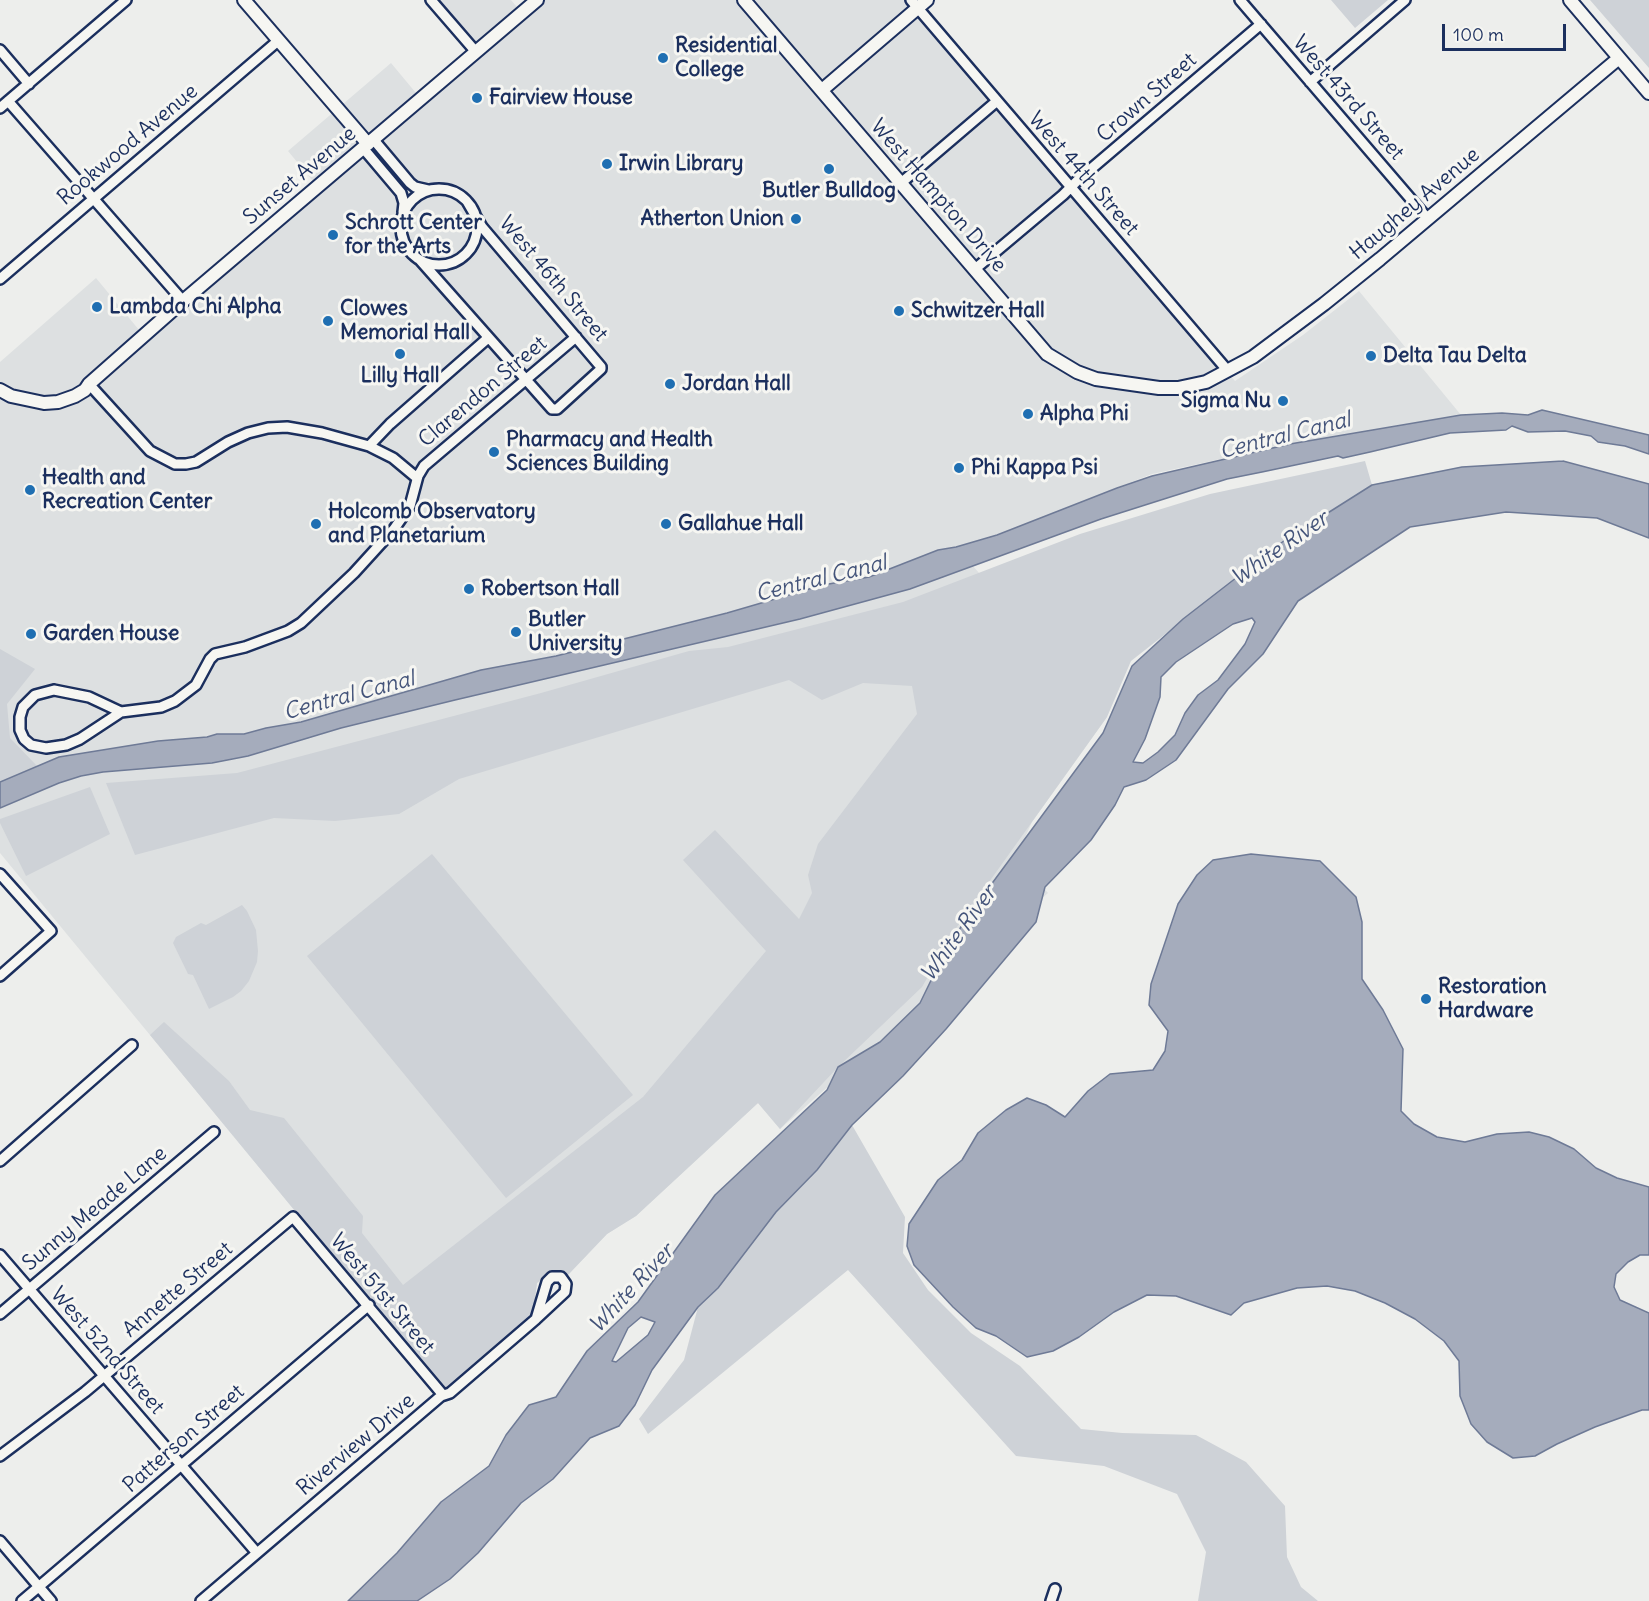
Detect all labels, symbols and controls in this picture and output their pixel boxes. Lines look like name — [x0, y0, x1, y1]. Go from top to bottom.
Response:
scale bar — [1445, 12, 1570, 50]
text: 100 m — [1453, 23, 1504, 46]
street label: West 43rd Street — [1287, 30, 1409, 166]
place label: Residential College — [675, 33, 778, 83]
street label: Crown Street — [1092, 48, 1202, 148]
marker: Residential College — [656, 51, 670, 65]
street label: Rookwood Avenue — [53, 79, 203, 211]
place label: Fairview House — [489, 85, 633, 111]
marker: Fairview House — [470, 91, 484, 105]
street label: West 44th Street — [1022, 107, 1144, 241]
street label: West Hampton Drive — [865, 114, 1011, 278]
street label: Sunset Avenue — [238, 122, 362, 230]
street label: Haughey Avenue — [1345, 142, 1485, 266]
place label: Irwin Library — [619, 151, 743, 177]
marker: Irwin Library — [600, 157, 614, 171]
marker: Butler Bulldog — [822, 162, 836, 176]
place label: Butler Bulldog — [762, 178, 896, 204]
place label: Atherton Union — [641, 206, 784, 232]
place label: Schrott Center for the Arts — [345, 210, 482, 260]
street label: West 46th Street — [493, 211, 613, 347]
marker: Atherton Union — [789, 212, 803, 226]
marker: Schrott Center for the Arts — [326, 228, 340, 242]
place label: Lambda Chi Alpha — [109, 294, 282, 320]
place label: Clowes Memorial Hall — [340, 296, 470, 346]
place label: Schwitzer Hall — [911, 298, 1045, 324]
marker: Lambda Chi Alpha — [90, 300, 104, 314]
marker: Schwitzer Hall — [892, 304, 906, 318]
marker: Clowes Memorial Hall — [321, 314, 335, 328]
street label: Clarendon Street — [414, 331, 552, 453]
place label: Delta Tau Delta — [1383, 343, 1527, 369]
marker: Lilly Hall — [393, 347, 407, 361]
marker: Delta Tau Delta — [1364, 349, 1378, 363]
place label: Lilly Hall — [361, 363, 439, 389]
place label: Jordan Hall — [682, 371, 791, 397]
marker: Jordan Hall — [663, 377, 677, 391]
place label: Sigma Nu — [1181, 388, 1271, 414]
marker: Sigma Nu — [1276, 394, 1290, 408]
place label: Alpha Phi — [1040, 401, 1129, 427]
marker: Alpha Phi — [1021, 407, 1035, 421]
water label: Central Canal — [1217, 407, 1353, 465]
place label: Pharmacy and Health Sciences Building — [506, 427, 713, 477]
marker: Pharmacy and Health Sciences Building — [487, 445, 501, 459]
place label: Phi Kappa Psi — [971, 455, 1098, 481]
marker: Phi Kappa Psi — [952, 461, 966, 475]
place label: Health and Recreation Center — [42, 465, 212, 515]
marker: Health and Recreation Center — [23, 483, 37, 497]
place label: Holcomb Observatory and Planetarium — [328, 499, 536, 549]
water label: White River — [1226, 506, 1334, 592]
place label: Gallahue Hall — [678, 511, 804, 537]
marker: Holcomb Observatory and Planetarium — [309, 517, 323, 531]
marker: Gallahue Hall — [659, 517, 673, 531]
water label: Central Canal — [753, 550, 889, 608]
place label: Robertson Hall — [481, 576, 620, 602]
marker: Robertson Hall — [462, 582, 476, 596]
place label: Butler University — [528, 607, 622, 657]
place label: Garden House — [43, 621, 179, 647]
marker: Butler University — [509, 625, 523, 639]
marker: Garden House — [24, 627, 38, 641]
water label: Central Canal — [281, 666, 417, 726]
water label: White River — [915, 881, 1003, 987]
place label: Restoration Hardware — [1438, 974, 1547, 1024]
marker: Restoration Hardware — [1419, 992, 1433, 1006]
street label: Sunny Meade Lane — [18, 1141, 172, 1277]
street label: West 51st Street — [324, 1229, 440, 1359]
street label: Annette Street — [118, 1237, 238, 1343]
water label: White River — [584, 1239, 680, 1339]
street label: West 52nd Street — [45, 1282, 169, 1420]
street label: Patterson Street — [118, 1379, 250, 1499]
street label: Riverview Drive — [292, 1389, 420, 1501]

